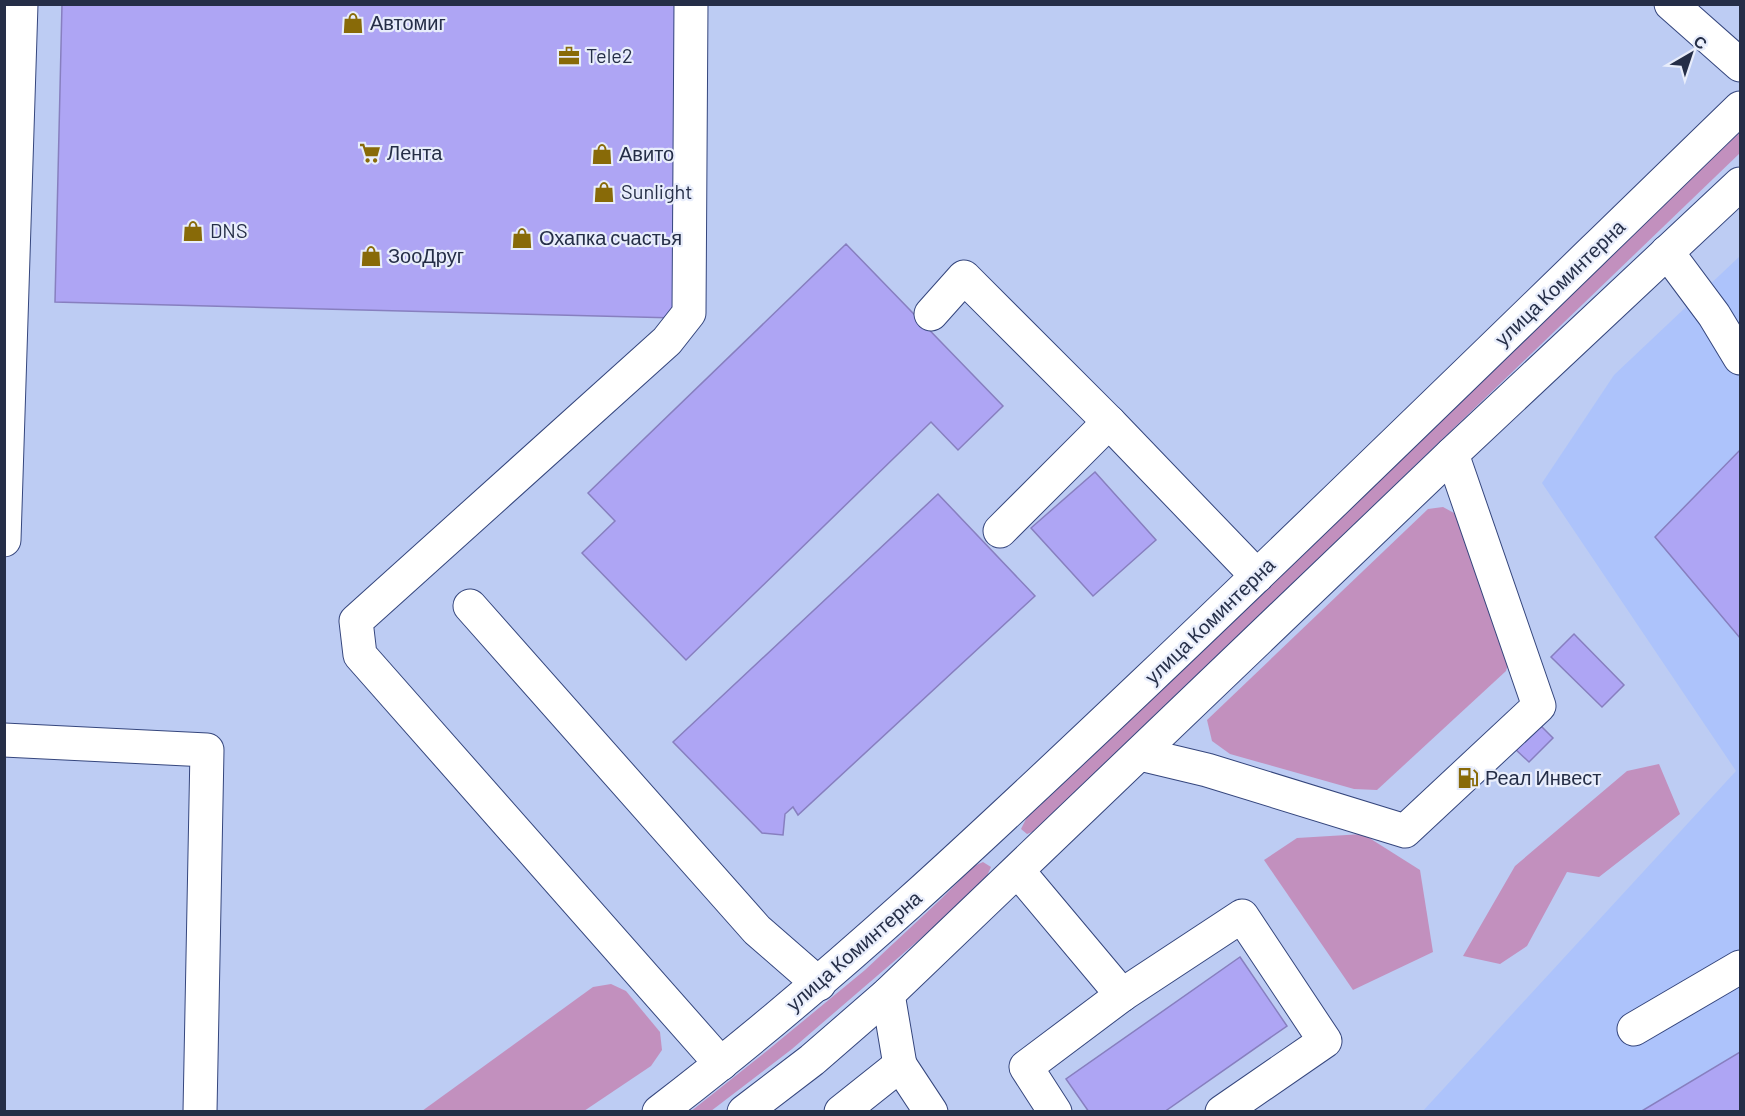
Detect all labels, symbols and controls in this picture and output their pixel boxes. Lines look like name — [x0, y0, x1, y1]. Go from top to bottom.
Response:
place label: Автомиг — [370, 10, 446, 34]
shop icon: Автомиг — [341, 11, 365, 35]
north arrow — [1661, 24, 1721, 84]
text: С — [1690, 31, 1712, 53]
place label: Tele2 — [586, 43, 633, 67]
office icon: Tele2 — [557, 44, 581, 68]
place label: Лента — [387, 140, 443, 164]
supermarket icon: Лента — [358, 141, 382, 165]
place label: Авито — [619, 141, 674, 165]
shop icon: Авито — [590, 142, 614, 166]
place label: Sunlight — [621, 179, 693, 203]
shop icon: Sunlight — [592, 180, 616, 204]
street label: улица Коминтерна — [1489, 214, 1630, 350]
place label: DNS — [210, 218, 248, 242]
shop icon: DNS — [181, 219, 205, 243]
place label: Охапка счастья — [539, 225, 682, 249]
shop icon: Охапка счастья — [510, 226, 534, 250]
place label: ЗооДруг — [388, 243, 464, 267]
shop icon: ЗооДруг — [359, 244, 383, 268]
street label: улица Коминтерна — [1139, 552, 1280, 688]
place label: Реал Инвест — [1485, 765, 1601, 789]
fuel station icon: Реал Инвест — [1456, 766, 1480, 790]
street label: улица Коминтерна — [781, 884, 926, 1015]

